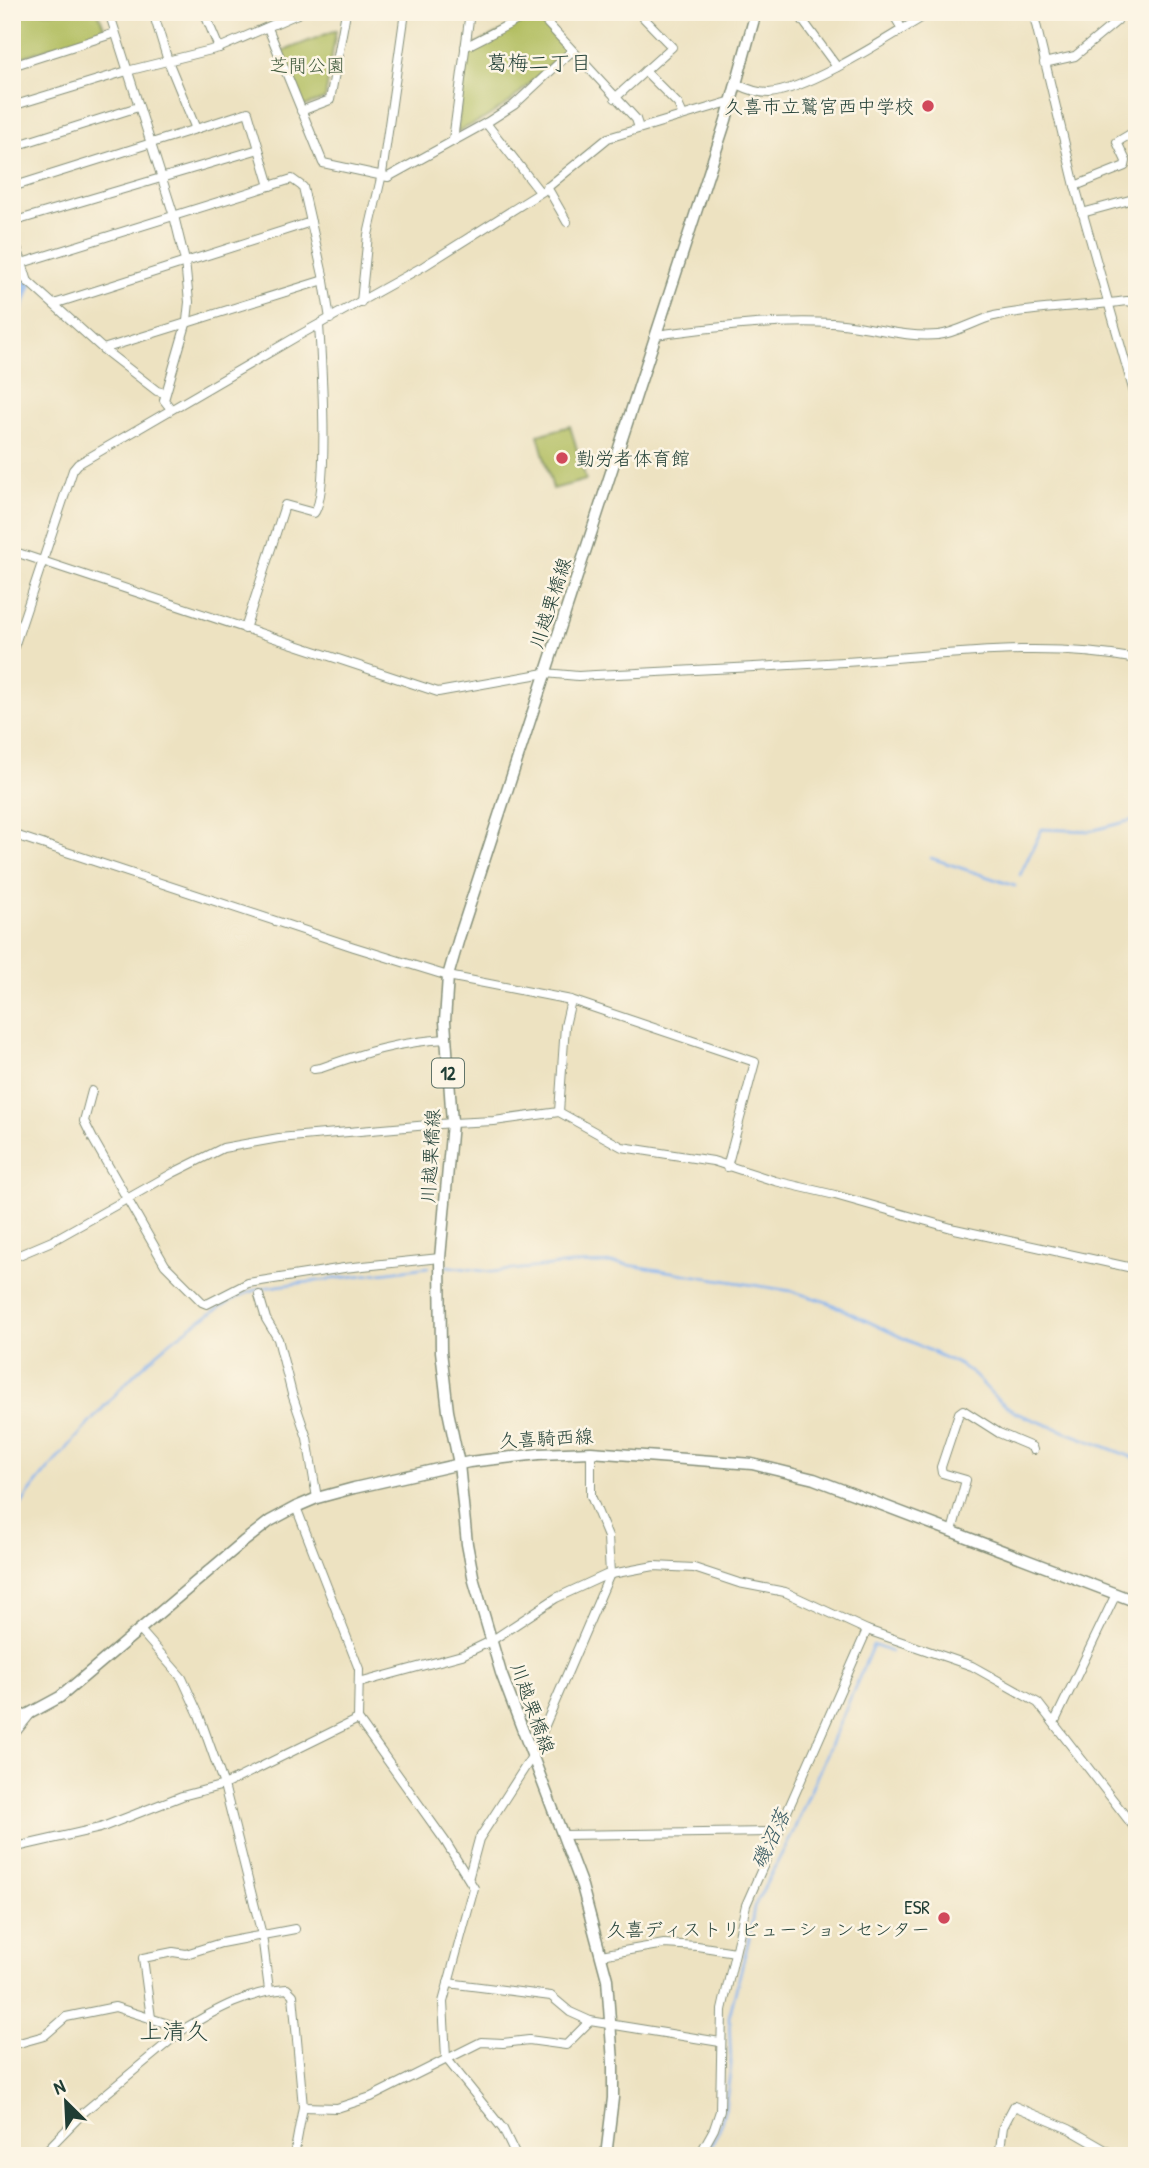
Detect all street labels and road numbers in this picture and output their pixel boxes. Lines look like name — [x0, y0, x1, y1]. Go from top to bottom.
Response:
street label: 川越栗橋線 — [523, 554, 577, 652]
road number: 12 — [432, 1058, 464, 1088]
street label: 川越栗橋線 — [415, 1108, 445, 1204]
street label: 久喜騎西線 — [498, 1423, 594, 1453]
street label: 川越栗橋線 — [505, 1659, 561, 1757]

